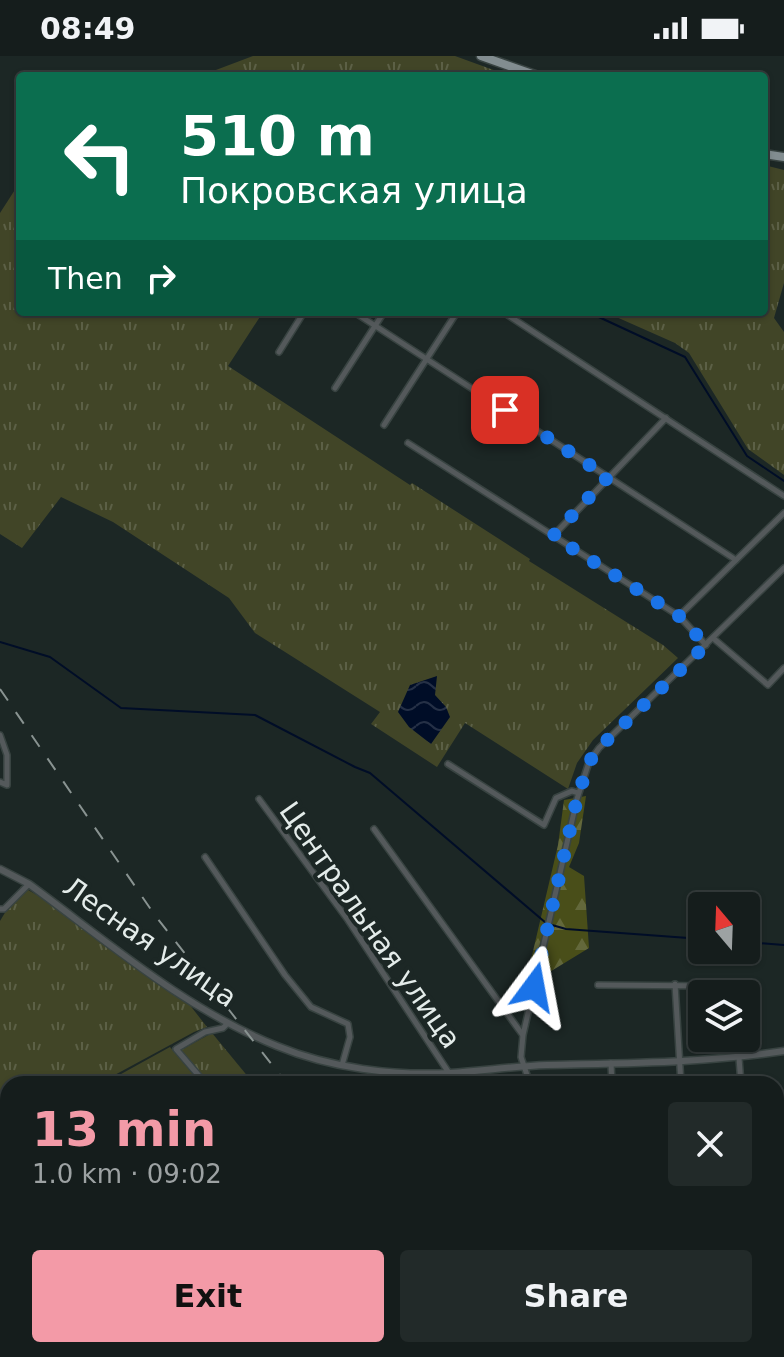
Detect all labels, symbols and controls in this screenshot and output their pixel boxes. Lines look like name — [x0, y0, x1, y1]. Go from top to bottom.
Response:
text: 08:49 — [40, 11, 136, 46]
text: 510 m — [180, 103, 375, 168]
icon: left — [48, 104, 152, 208]
text: Покровская улица — [180, 170, 528, 211]
icon: right — [139, 256, 183, 300]
text: Then — [48, 261, 123, 296]
pin — [471, 376, 539, 444]
icon: arrive — [483, 388, 527, 432]
street label: Центральная улица — [272, 796, 468, 1054]
street label: Лесная улица — [57, 870, 243, 1014]
north arrow — [688, 892, 760, 964]
map controls — [688, 892, 760, 1052]
position arrow — [492, 945, 576, 1029]
button: layers — [688, 980, 760, 1052]
text: 13 min — [32, 1101, 216, 1157]
button: close — [668, 1102, 752, 1186]
text: 1.0 km · 09:02 — [32, 1159, 222, 1189]
button: Exit — [32, 1250, 384, 1342]
button: Share — [400, 1250, 752, 1342]

